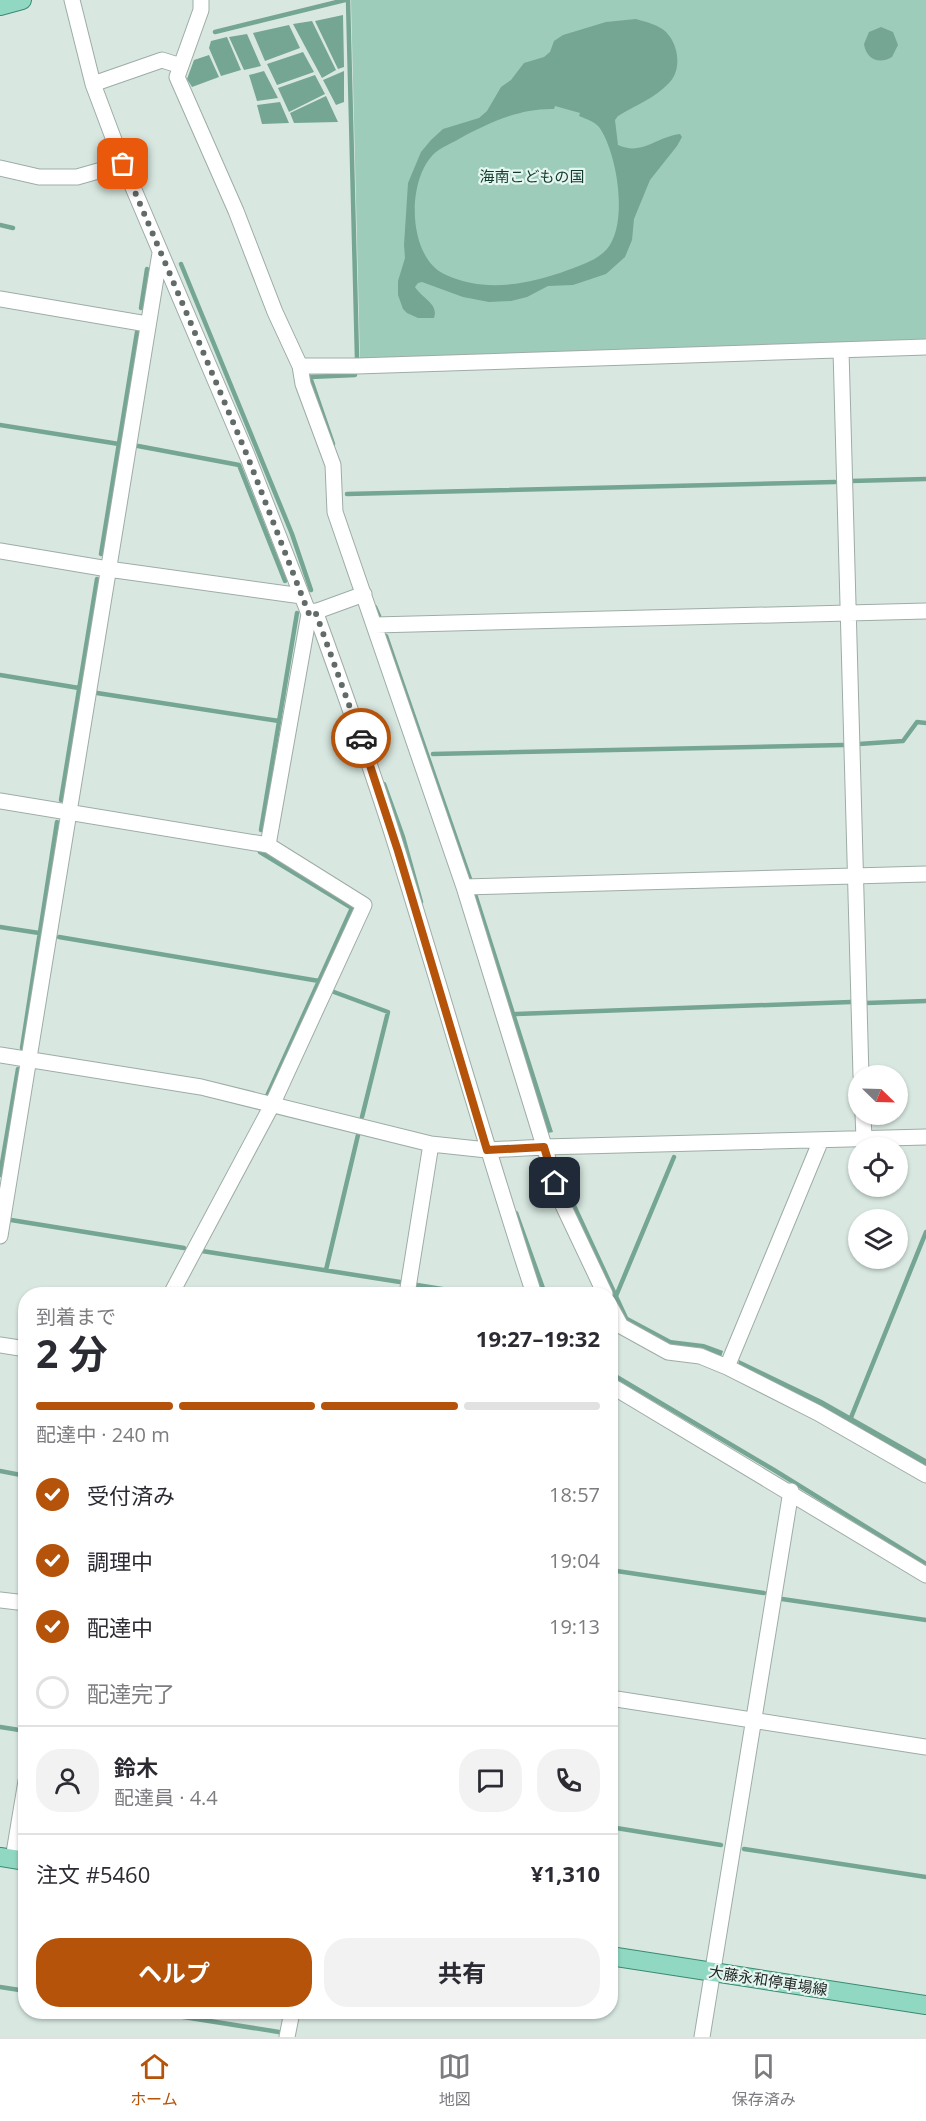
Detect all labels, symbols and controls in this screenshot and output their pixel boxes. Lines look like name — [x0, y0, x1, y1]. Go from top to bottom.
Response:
pin — [97, 138, 148, 189]
icon: bag — [106, 147, 139, 180]
park label: 海南こどもの国 — [479, 166, 585, 186]
courier — [331, 708, 391, 768]
icon: car — [345, 722, 378, 755]
north arrow — [848, 1065, 908, 1125]
map controls — [848, 1065, 908, 1269]
button: locate — [848, 1137, 908, 1197]
pin — [529, 1157, 580, 1208]
icon: home — [538, 1166, 571, 1199]
button: layers — [848, 1209, 908, 1269]
text: 到着まで — [36, 1303, 116, 1330]
text: 19:27–19:32 — [476, 1323, 600, 1353]
text: 2 分 — [36, 1326, 107, 1379]
text: 配達中 · 240 m — [36, 1421, 170, 1448]
icon: check — [36, 1478, 69, 1511]
text: 受付済み — [87, 1480, 175, 1510]
text: 18:57 — [549, 1481, 600, 1508]
icon: check — [36, 1544, 69, 1577]
text: 調理中 — [87, 1546, 153, 1576]
text: 19:04 — [549, 1547, 600, 1574]
icon: check — [36, 1610, 69, 1643]
text: 配達中 — [87, 1612, 153, 1642]
text: 19:13 — [549, 1613, 600, 1640]
text: 配達完了 — [87, 1678, 175, 1708]
button: person — [36, 1749, 99, 1812]
button: chat — [459, 1749, 522, 1812]
button: phone — [537, 1749, 600, 1812]
text: 鈴木 — [114, 1752, 158, 1782]
text: 配達員 · 4.4 — [114, 1784, 218, 1811]
text: ¥1,310 — [531, 1858, 600, 1888]
text: 注文 #5460 — [36, 1859, 150, 1889]
button: ヘルプ — [36, 1938, 312, 2007]
button: 共有 — [324, 1938, 600, 2007]
street label: 大藤永和停車場線 — [707, 1961, 829, 1999]
tab: ホーム — [130, 2050, 178, 2110]
tab: 地図 — [438, 2050, 471, 2110]
tab: 保存済み — [732, 2050, 796, 2110]

